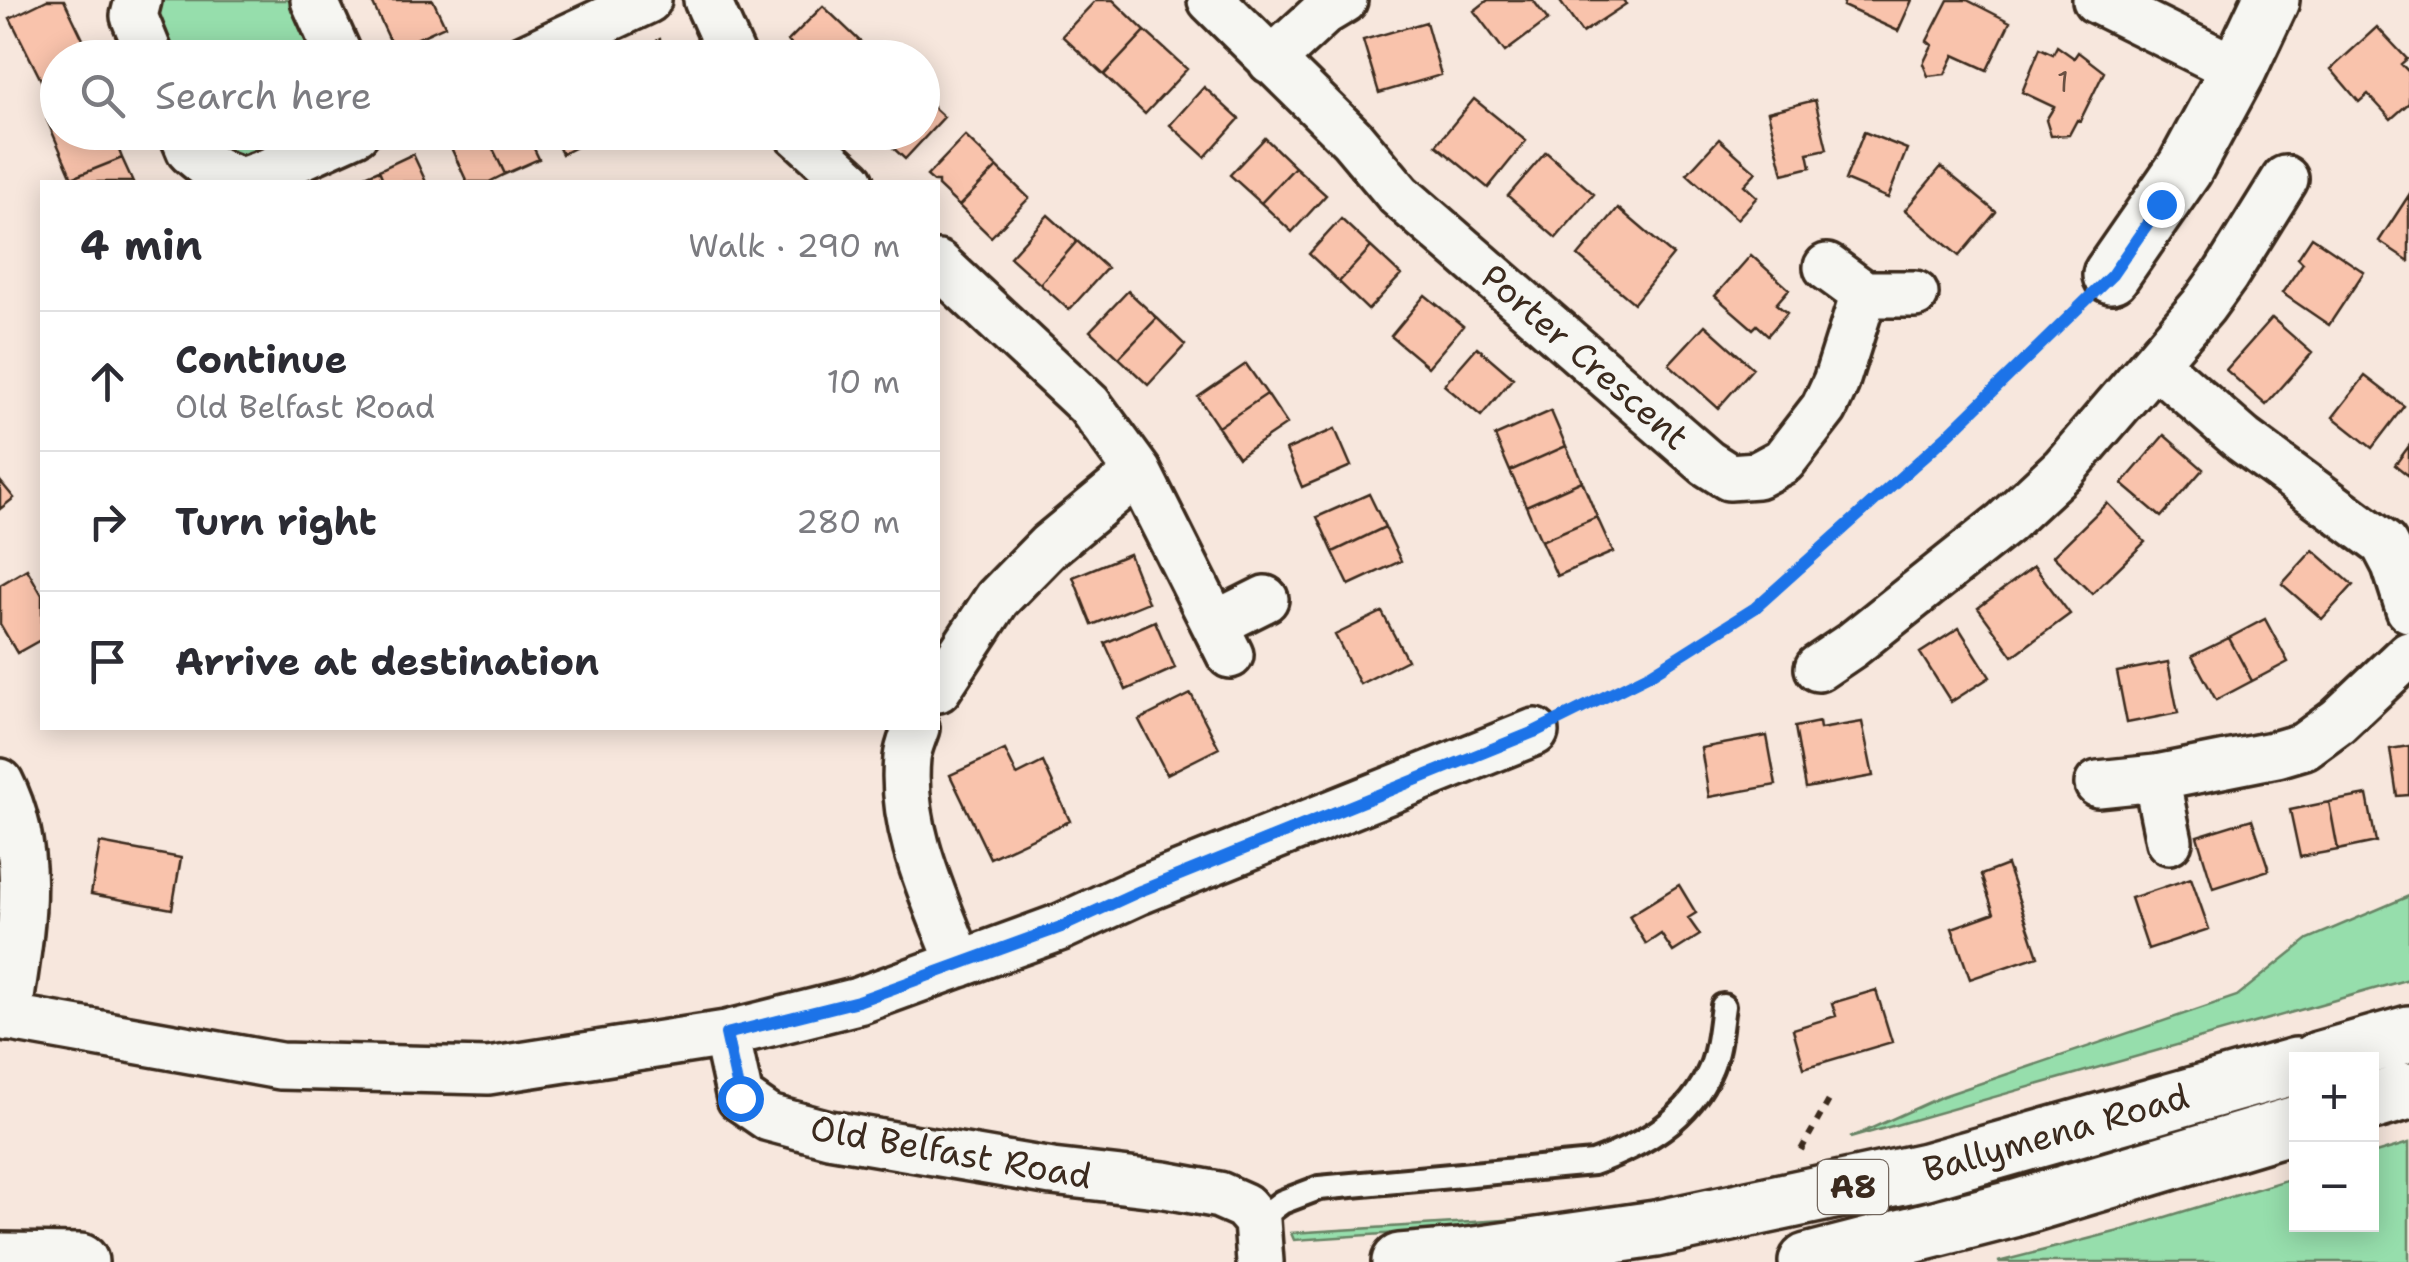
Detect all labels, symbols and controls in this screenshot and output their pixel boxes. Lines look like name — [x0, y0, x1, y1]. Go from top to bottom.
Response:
search box — [40, 40, 940, 150]
house number: 1 — [2057, 61, 2069, 102]
icon: search — [75, 68, 130, 123]
text: Search here — [155, 70, 372, 121]
route end — [2139, 182, 2185, 228]
text: 4 min — [80, 217, 202, 273]
text: Walk · 290 m — [688, 224, 900, 267]
street label: Porter Crescent — [1471, 253, 1699, 460]
text: Continue — [175, 334, 347, 385]
icon: ahead — [80, 354, 135, 409]
text: 10 m — [827, 360, 900, 403]
text: Old Belfast Road — [175, 385, 435, 428]
icon: right — [80, 494, 135, 549]
text: Turn right — [175, 496, 377, 547]
text: 280 m — [796, 500, 900, 543]
icon: arrive — [80, 634, 135, 689]
text: Arrive at destination — [175, 636, 599, 687]
map controls — [2289, 1052, 2379, 1232]
button: + — [2289, 1052, 2379, 1142]
street label: Ballymena Road — [1918, 1072, 2194, 1193]
route start — [718, 1076, 764, 1122]
street label: Old Belfast Road — [807, 1104, 1095, 1199]
button: − — [2289, 1142, 2379, 1232]
road number: A8 — [1818, 1160, 1888, 1214]

